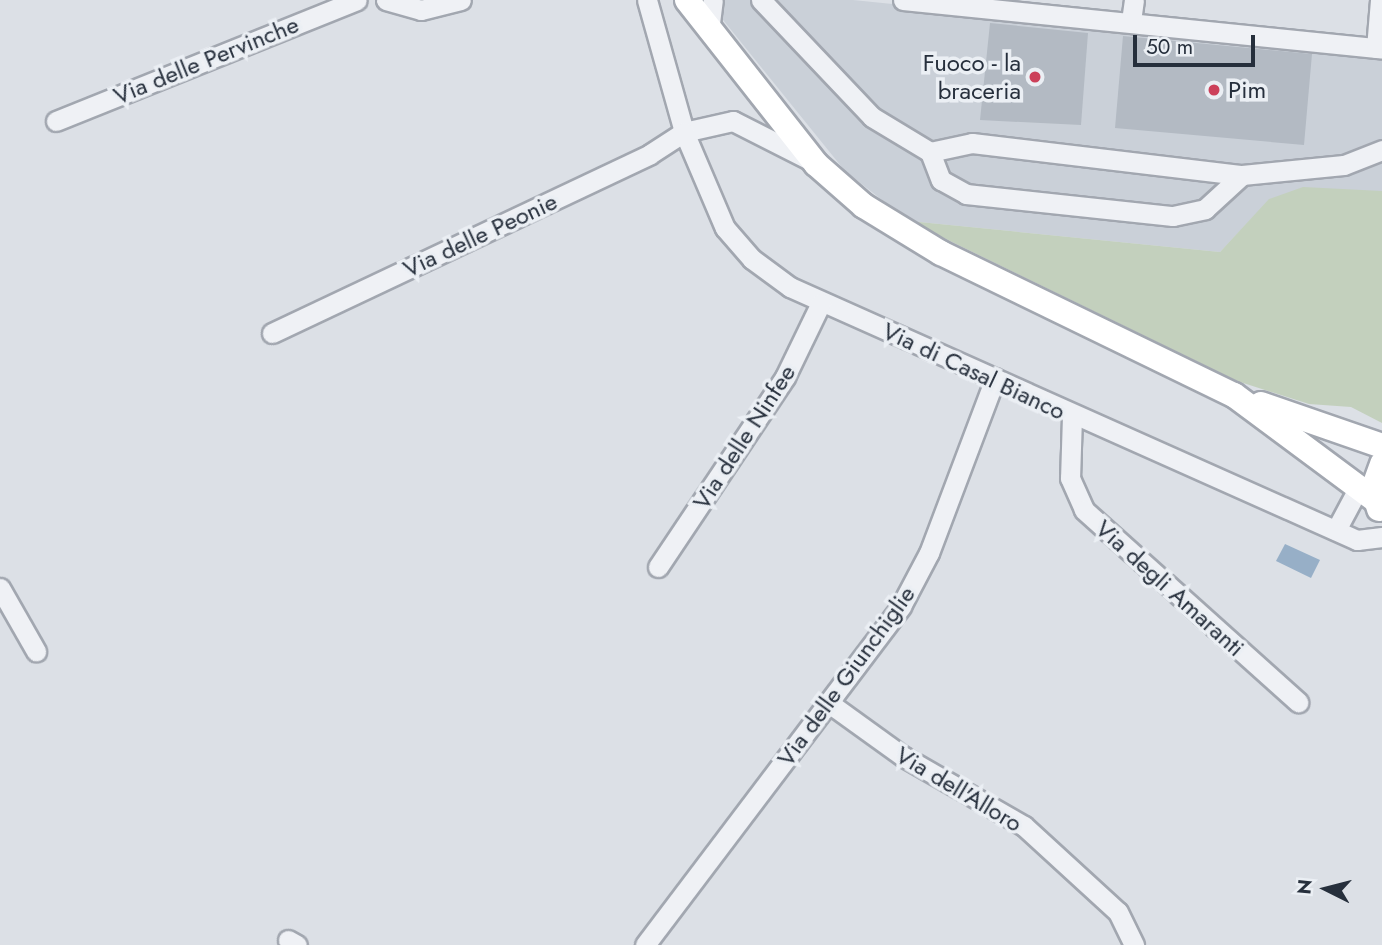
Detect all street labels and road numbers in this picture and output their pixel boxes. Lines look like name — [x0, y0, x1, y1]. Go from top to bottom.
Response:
street label: Via delle Pervinche — [109, 10, 303, 110]
street label: Via delle Peonie — [398, 187, 562, 283]
street label: Via di Casal Bianco — [878, 316, 1070, 426]
street label: Via delle Ninfee — [687, 359, 801, 515]
street label: Via degli Amaranti — [1090, 514, 1250, 662]
street label: Via delle Giunchiglie — [771, 580, 921, 772]
street label: Via dell'Alloro — [891, 740, 1027, 838]

